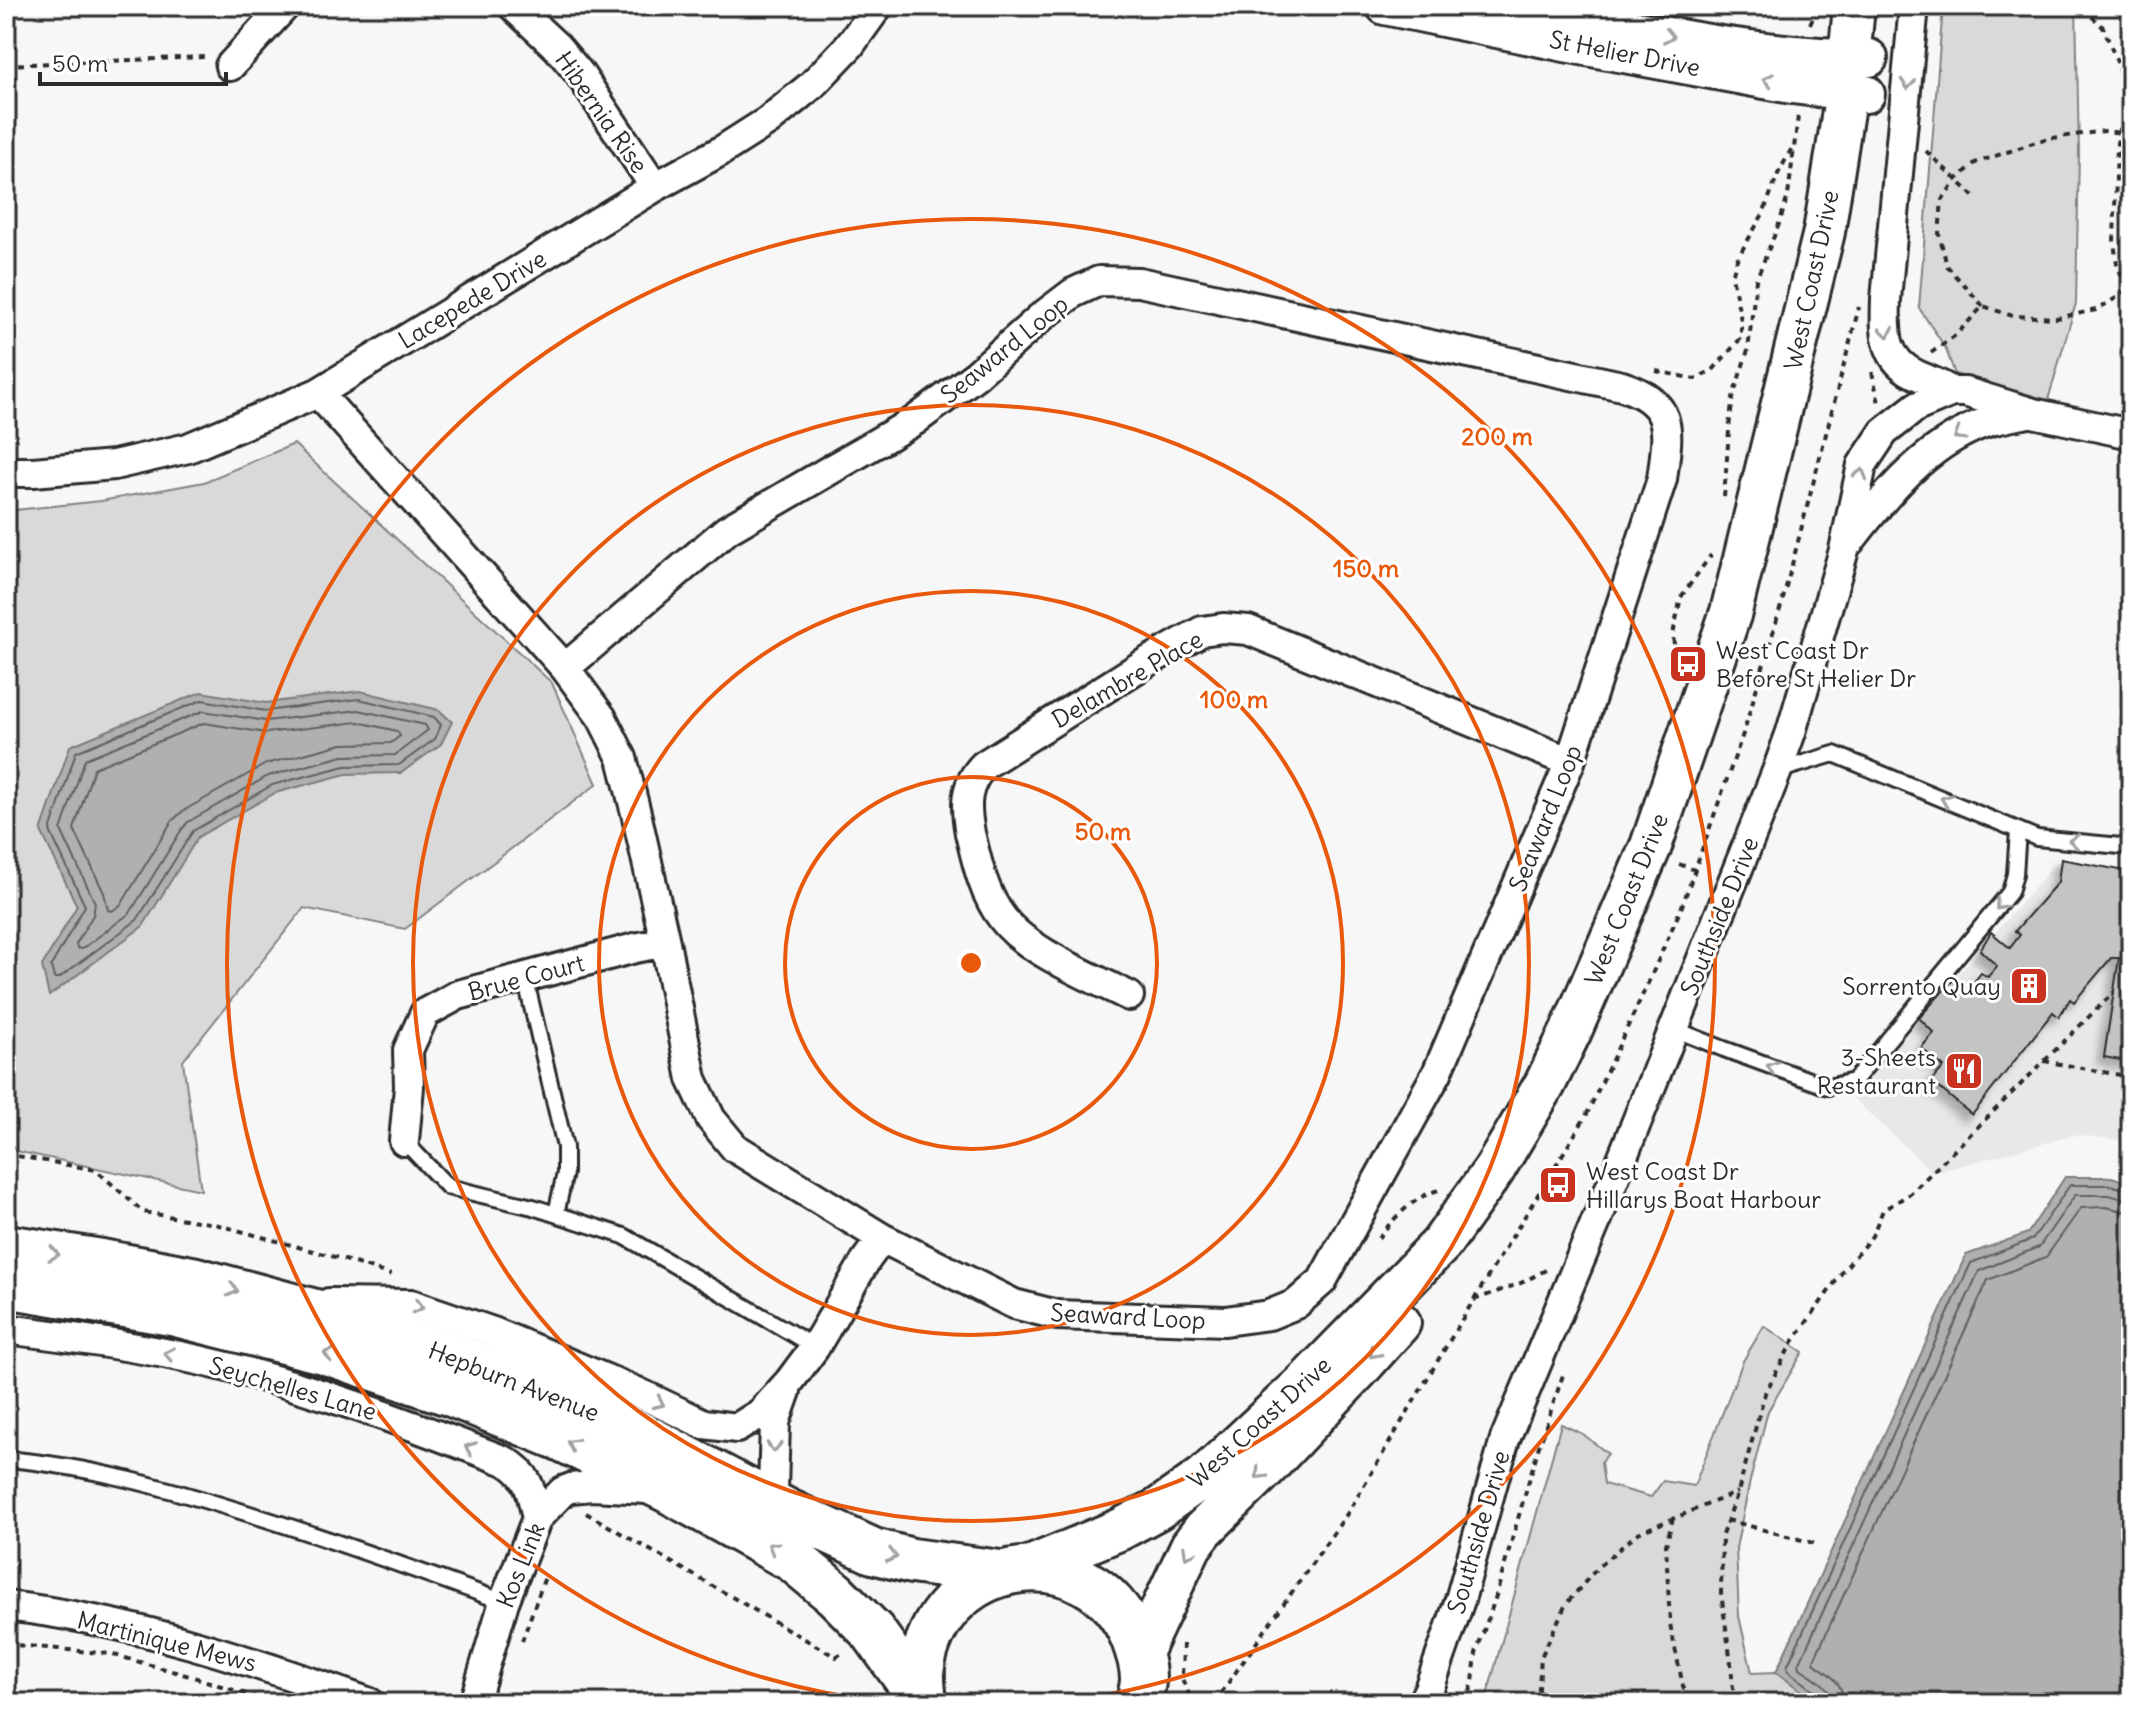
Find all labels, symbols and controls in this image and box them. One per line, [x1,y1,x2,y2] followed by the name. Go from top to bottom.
[1547,24,1703,82] street label: St Helier Drive
[1662,26,1676,43] one-way arrow
[40,36,226,86] scale bar
[549,45,655,179] street label: Hibernia Rise
[52,48,108,78] text: 50 m
[1762,73,1775,90] one-way arrow
[1900,78,1917,91] one-way arrow
[1777,187,1845,373] street label: West Coast Drive
[393,243,551,355] street label: Lacepede Drive
[934,288,1074,410] street label: Seaward Loop
[1878,325,1895,339] one-way arrow
[1461,421,1533,451] text: 200 m
[1953,426,1968,441] one-way arrow
[1852,468,1868,482] one-way arrow
[1333,553,1399,583] text: 150 m
[1046,624,1208,734] street label: Delambre Place
[1716,635,1916,693] place label: West Coast Dr Before St Helier Dr
[1667,643,1709,685] bus stop icon: West Coast Dr Before St Helier Dr
[1200,684,1268,714] text: 100 m
[1502,740,1588,896] street label: Seaward Loop
[1940,793,1954,809] one-way arrow
[1578,809,1674,989] street label: West Coast Drive
[1075,816,1131,846] text: 50 m
[1674,832,1764,1000] street label: Southside Drive
[2067,833,2080,850] one-way arrow
[1995,895,2010,910] one-way arrow
[465,947,587,1007] street label: Brue Court
[957,949,985,977] centre of rings
[2008,965,2050,1007] building icon: Sorrento Quay
[1842,971,2001,1001] place label: Sorrento Quay
[1817,1042,1936,1100] place label: 3-Sheets Restaurant
[1943,1050,1985,1092] restaurant icon: 3-Sheets Restaurant
[1766,1060,1780,1076] one-way arrow
[1586,1156,1821,1214] place label: West Coast Dr Hillarys Boat Harbour
[1537,1164,1579,1206] bus stop icon: West Coast Dr Hillarys Boat Harbour
[47,1245,61,1262] one-way arrow
[226,1280,240,1297] one-way arrow
[1050,1297,1206,1335] street label: Seaward Loop
[410,1298,424,1315] one-way arrow
[424,1335,604,1427] street label: Hepburn Avenue
[1369,1343,1384,1358] one-way arrow
[162,1347,175,1364] one-way arrow
[323,1347,336,1363] one-way arrow
[206,1350,380,1426] street label: Seychelles Lane
[1181,1350,1337,1494] street label: West Coast Drive
[651,1393,665,1409] one-way arrow
[566,1438,581,1454] one-way arrow
[464,1441,478,1458] one-way arrow
[766,1441,783,1454] one-way arrow
[1440,1447,1516,1617] street label: Southside Drive
[1254,1464,1269,1479] one-way arrow
[489,1518,551,1612] street label: Kos Link
[767,1541,782,1557] one-way arrow
[1182,1544,1198,1559] one-way arrow
[885,1546,899,1563] one-way arrow
[74,1604,260,1678] street label: Martinique Mews

